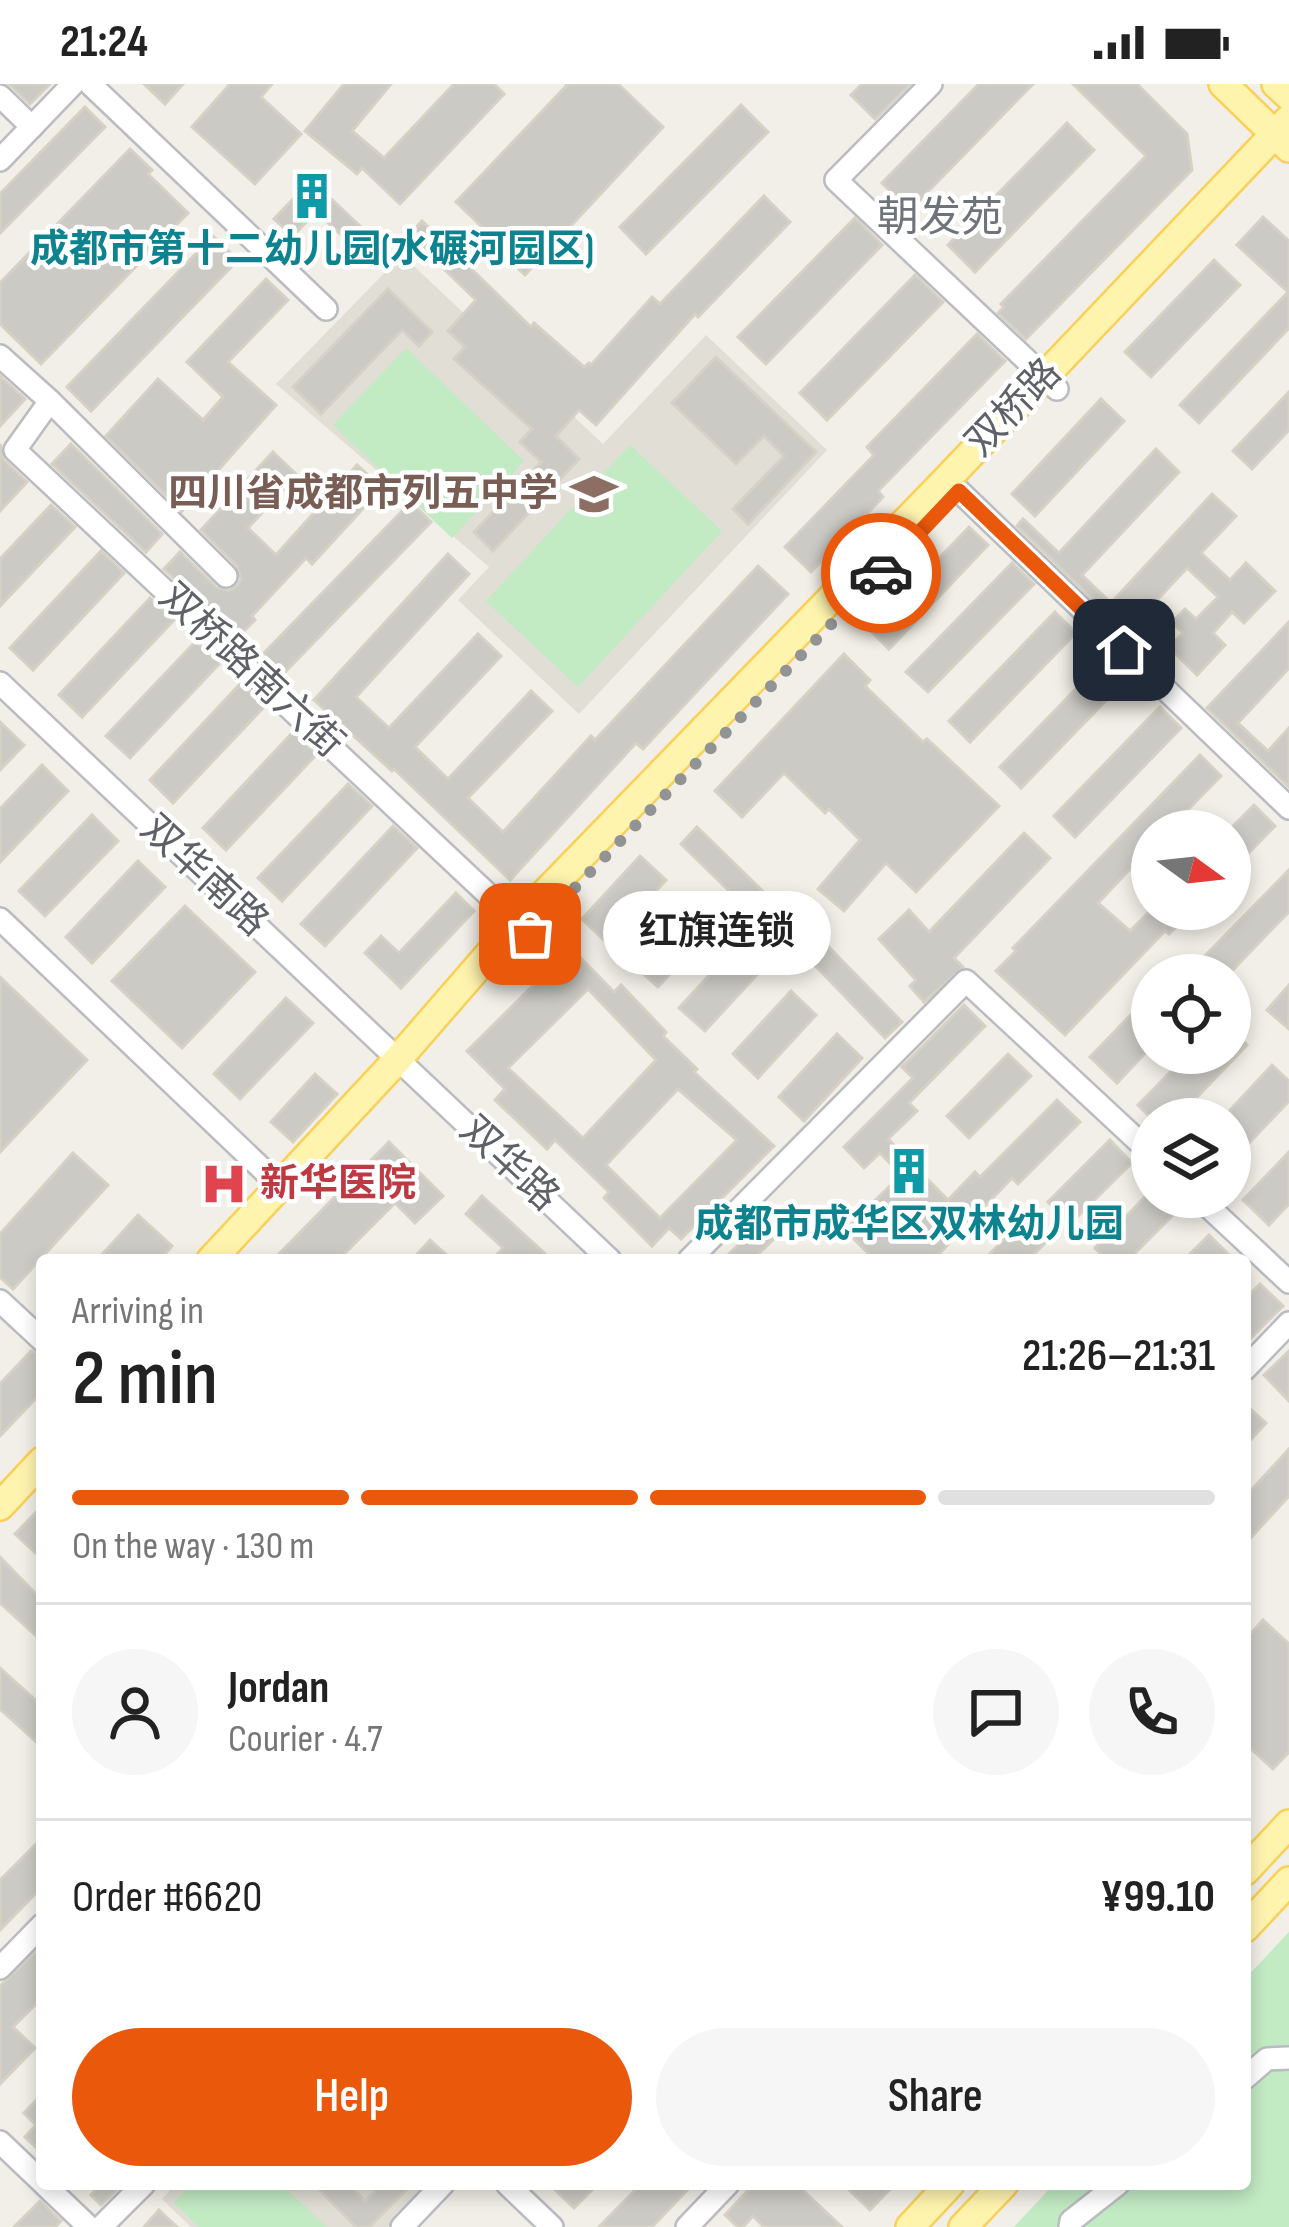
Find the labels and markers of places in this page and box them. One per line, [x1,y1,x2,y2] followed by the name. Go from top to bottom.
[287,171,337,221] building icon: 成都市第十二幼儿园(水碾河园区)
[30,227,594,274] place label: 成都市第十二幼儿园(水碾河园区)
[569,469,619,519] school or university icon: 四川省成都市列五中学
[168,471,558,518] place label: 四川省成都市列五中学
[1073,599,1175,701] pin
[479,883,581,985] pin
[602,892,830,976] callout: 红旗连锁
[884,1146,934,1196] building icon: 成都市成华区双林幼儿园
[199,1159,249,1209] hospital icon: 新华医院
[260,1161,416,1208] place label: 新华医院
[694,1202,1124,1249] place label: 成都市成华区双林幼儿园

